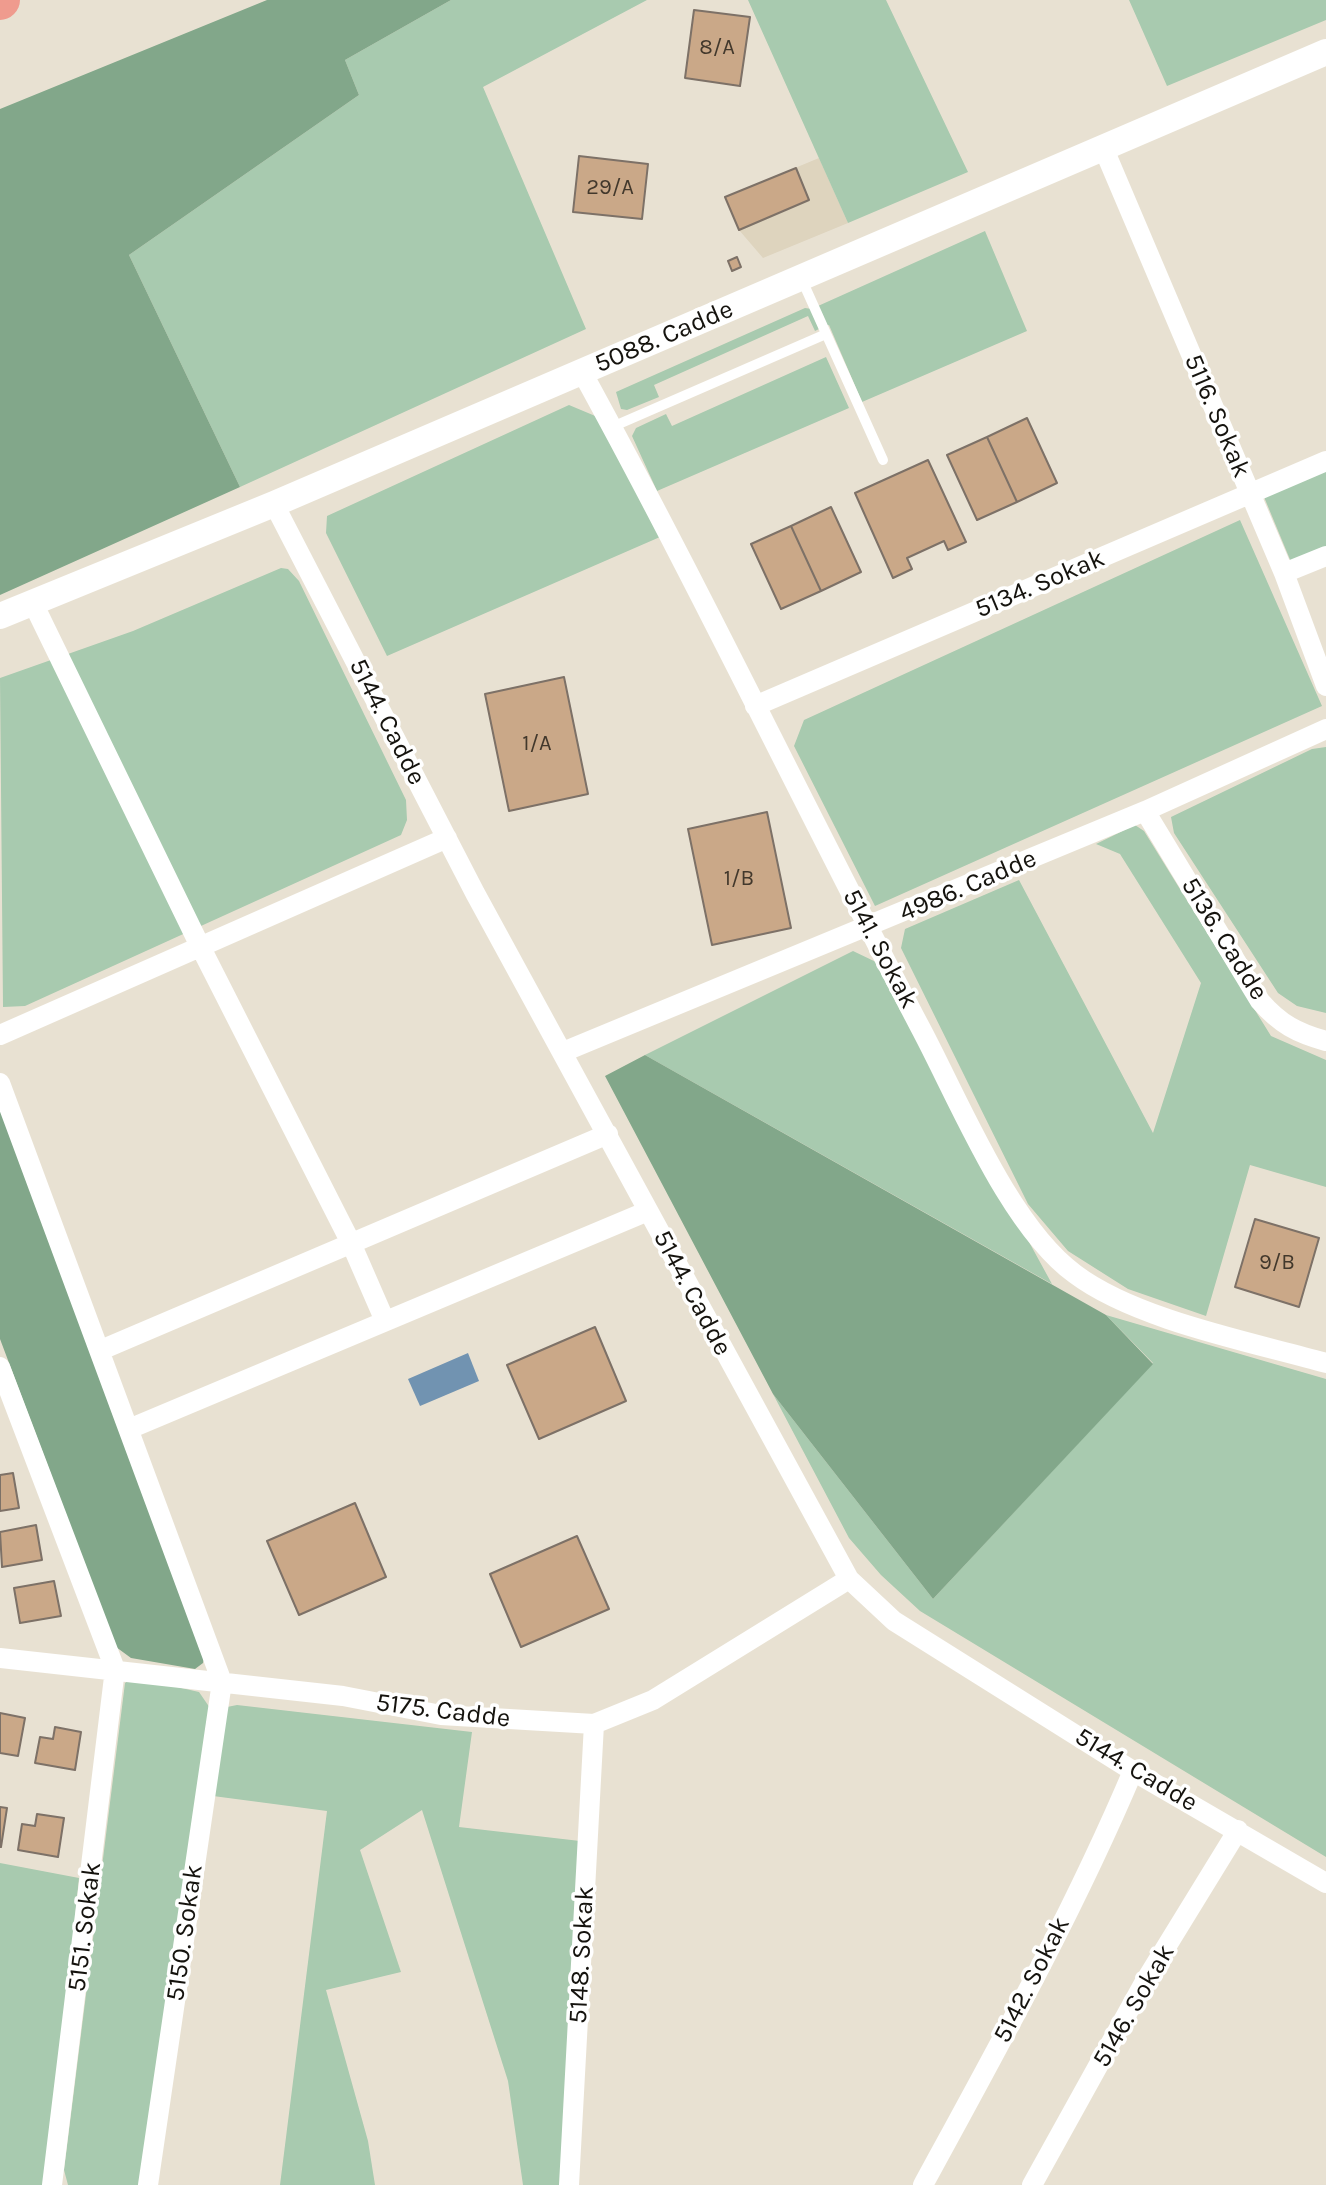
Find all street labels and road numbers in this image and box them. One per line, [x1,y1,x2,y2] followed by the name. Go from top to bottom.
[590,294,738,380] street label: 5088. Cadde
[1177,350,1257,482] street label: 5116. Sokak
[971,543,1109,625] street label: 5134. Sokak
[342,654,432,790] street label: 5144. Cadde
[895,843,1041,929] street label: 4986. Cadde
[1174,872,1274,1006] street label: 5136. Cadde
[836,884,924,1014] street label: 5141. Sokak
[646,1225,738,1361] street label: 5144. Cadde
[374,1687,512,1735] street label: 5175. Cadde
[1069,1721,1203,1819] street label: 5144. Cadde
[62,1860,108,1994] street label: 5151. Sokak
[160,1863,210,2003] street label: 5150. Sokak
[563,1885,601,2025] street label: 5148. Sokak
[987,1912,1077,2048] street label: 5142. Sokak
[1086,1939,1182,2073] street label: 5146. Sokak

